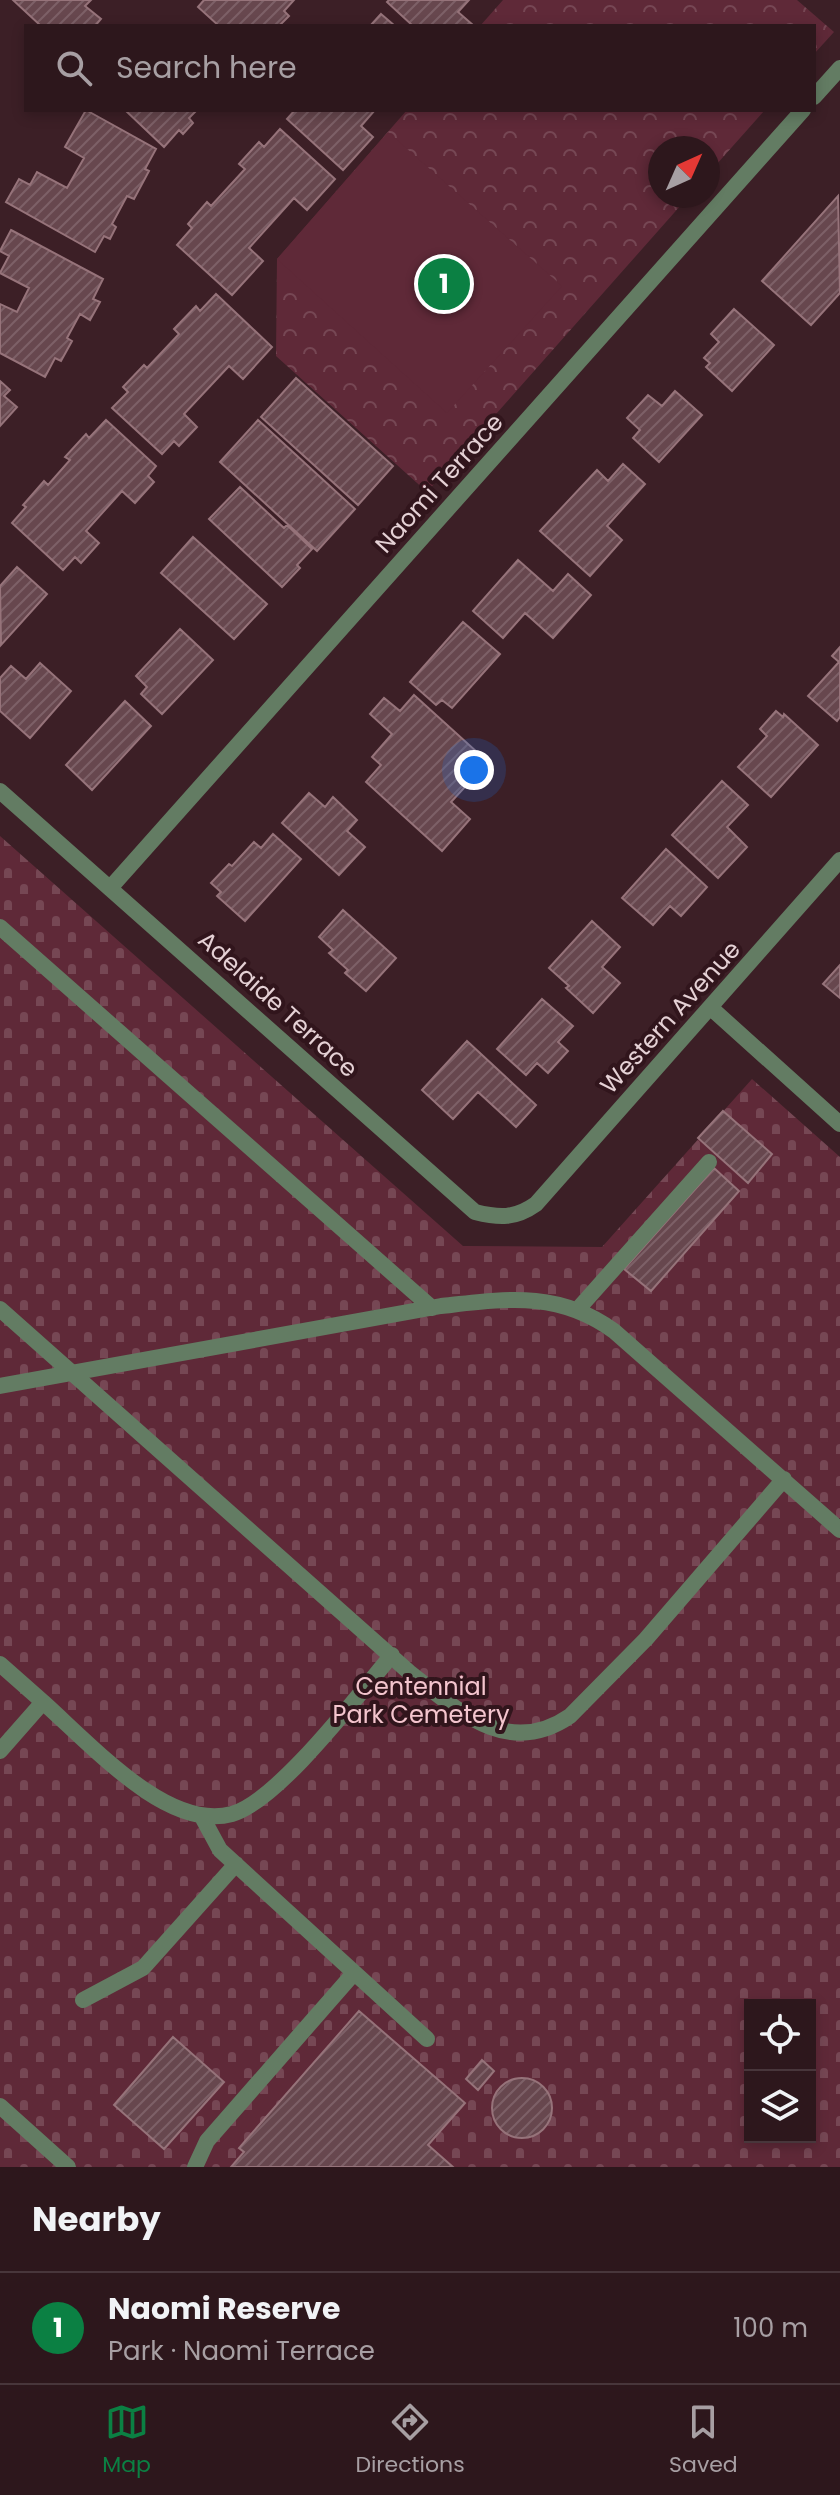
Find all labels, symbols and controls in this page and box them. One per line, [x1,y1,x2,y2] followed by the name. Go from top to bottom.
[24,24,816,112] search box
[52,46,96,90] icon: search
[116,46,297,89] text: Search here
[648,136,720,208] north arrow
[418,254,470,314] pin: 1
[368,406,510,560] street label: Naomi Terrace
[454,750,494,790] your location
[191,923,365,1085] street label: Adelaide Terrace
[592,933,748,1101] street label: Western Avenue
[333,1670,510,1731] park label: Centennial Park Cemetery
[744,1999,816,2143] map controls
[744,1999,816,2071] button: locate
[744,2071,816,2143] button: layers
[32,2195,161,2243] text: Nearby
[108,2287,340,2330] text: Naomi Reserve
[53,2310,63,2346] text: 1
[733,2310,808,2346] text: 100 m
[108,2333,375,2369] text: Park · Naomi Terrace
[102,2400,151,2481] tab: Map
[355,2400,465,2481] tab: Directions
[669,2400,738,2481] tab: Saved

